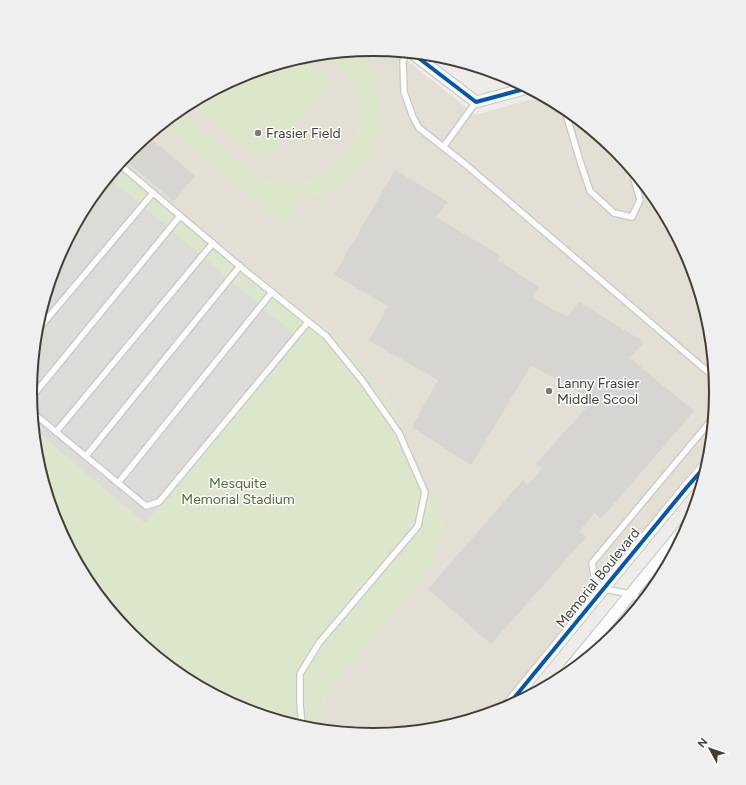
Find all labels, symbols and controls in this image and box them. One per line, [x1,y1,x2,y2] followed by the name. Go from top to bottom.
[266,125,341,142] place label: Frasier Field
[253,128,263,138] marker: Frasier Field
[557,375,640,408] place label: Lanny Frasier Middle Scool
[544,386,554,396] marker: Lanny Frasier Middle Scool
[181,475,295,508] park label: Mesquite Memorial Stadium
[553,525,643,631] street label: Memorial Boulevard
[690,729,730,769] north arrow
[695,735,710,750] text: N

